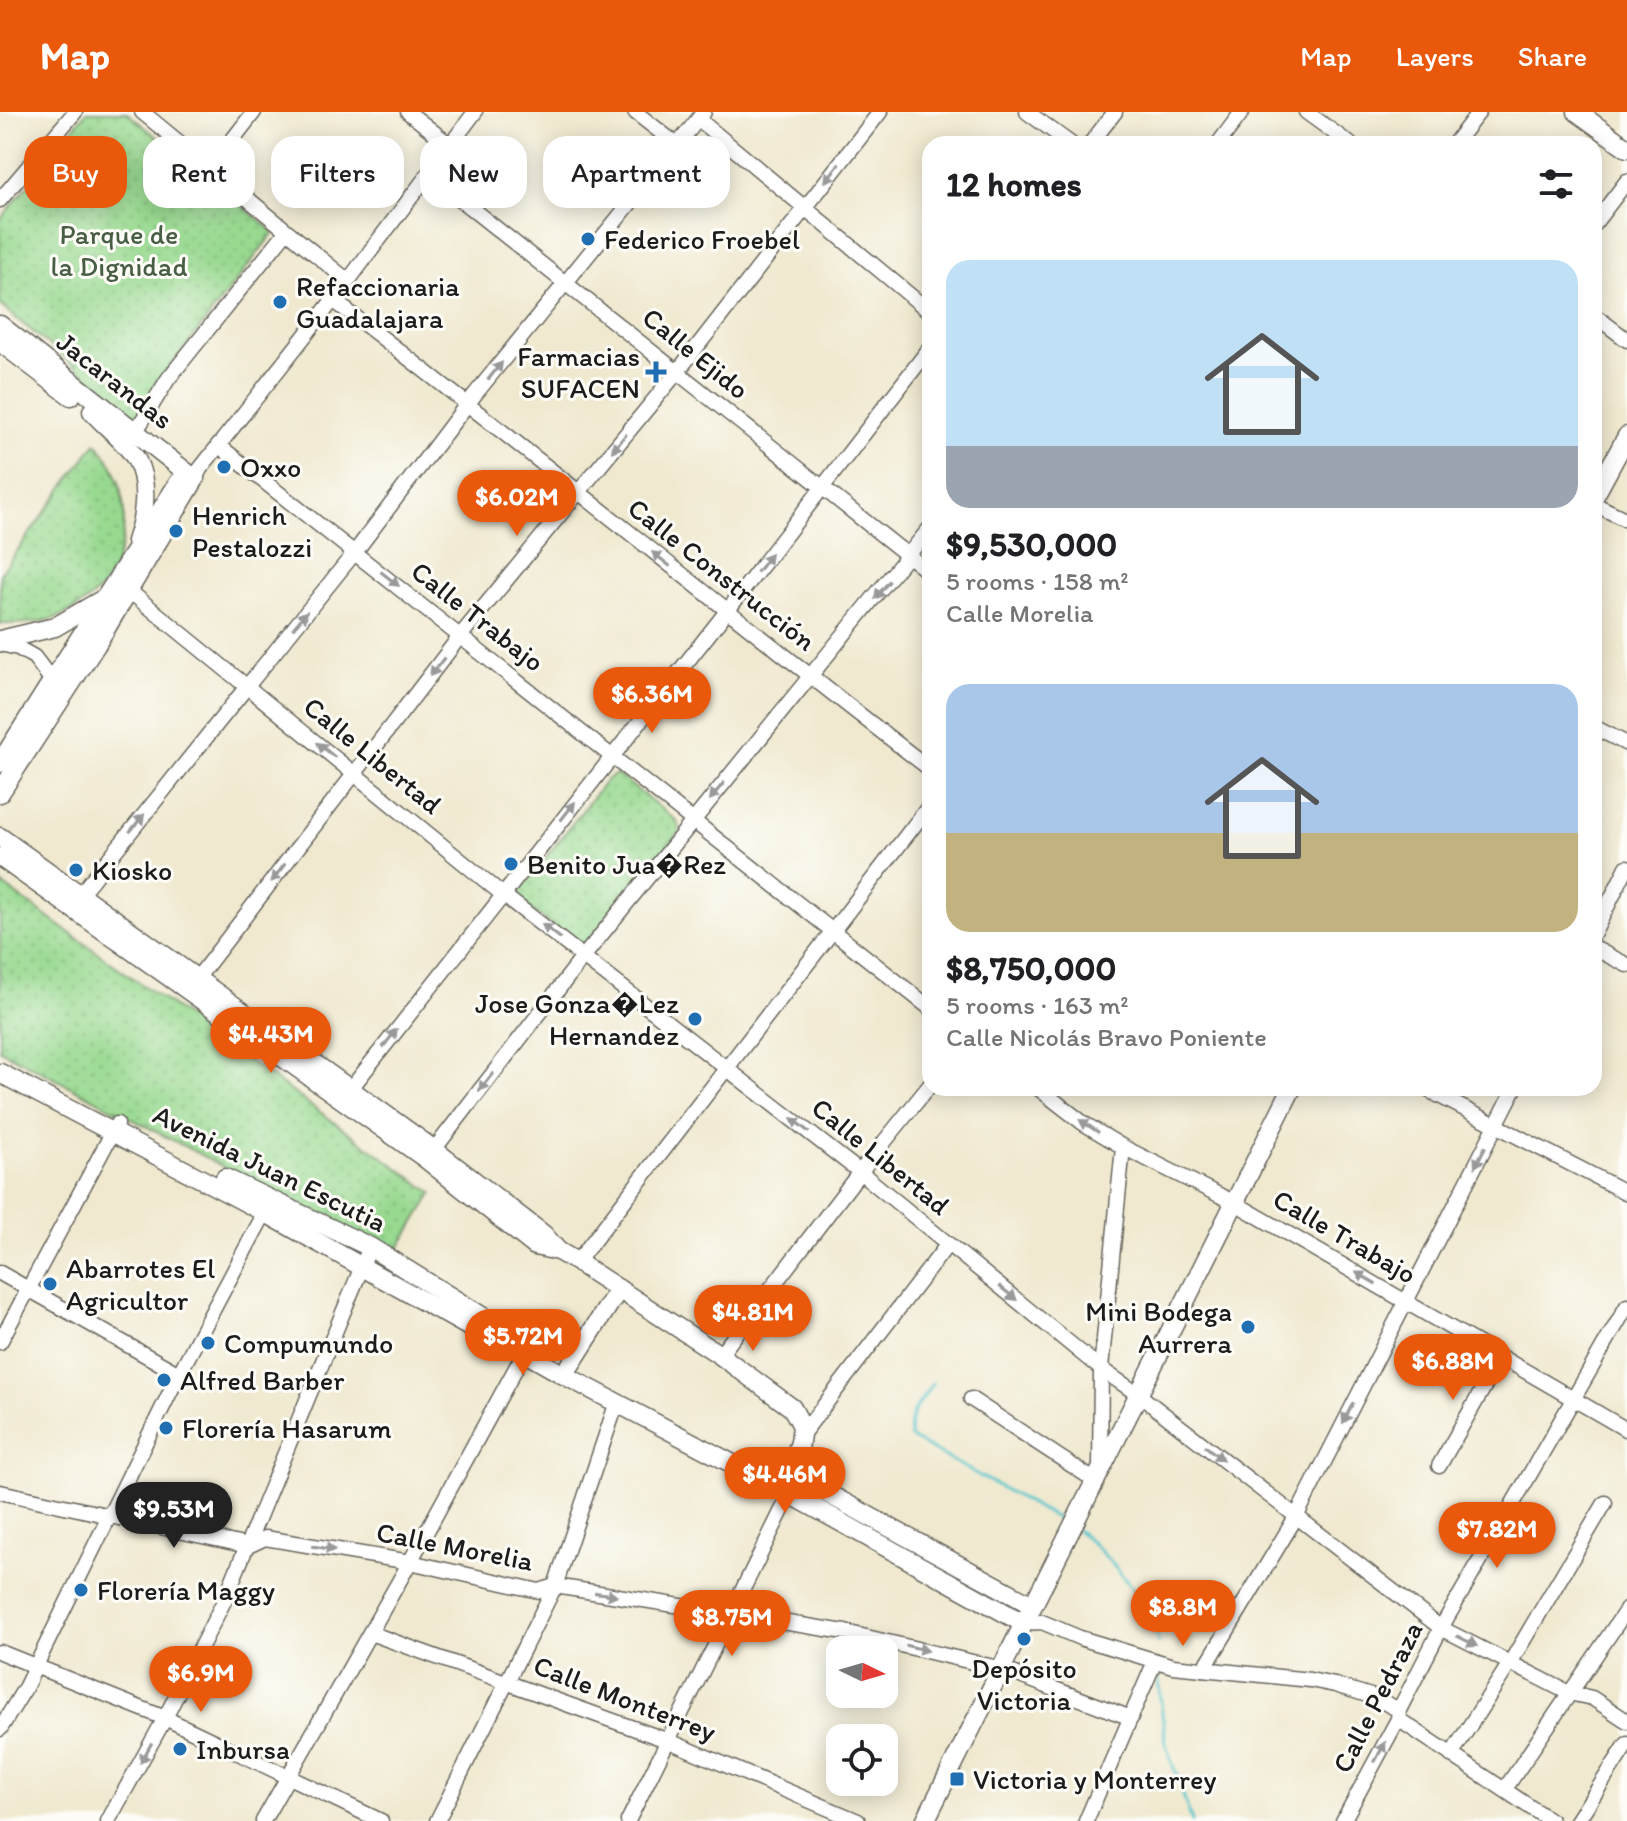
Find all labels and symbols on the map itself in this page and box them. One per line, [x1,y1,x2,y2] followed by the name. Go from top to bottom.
[824,163,841,183] one-way arrow
[51,217,187,283] park label: Parque de la Dignidad
[604,222,800,256] place label: Federico Froebel
[579,230,597,248] marker: Federico Froebel
[296,269,460,335] place label: Refaccionaria Guadalajara
[271,293,289,311] marker: Refaccionaria Guadalajara
[636,300,756,406] street label: Calle Ejido
[50,324,180,436] street label: Jacarandas
[517,339,640,405] place label: Farmacias SUFACEN
[486,361,502,381] one-way arrow
[647,363,665,381] marker: Farmacias SUFACEN
[611,433,628,453] one-way arrow
[240,450,301,484] place label: Oxxo
[215,458,233,476] marker: Oxxo
[452,470,582,538] pin: $6.02M
[621,490,823,658] street label: Calle Construcción
[192,498,312,564] place label: Henrich Pestalozzi
[167,522,185,540] marker: Henrich Pestalozzi
[651,552,671,568] one-way arrow
[405,553,551,679] street label: Calle Trabajo
[756,553,772,574] one-way arrow
[380,571,400,587] one-way arrow
[874,579,891,599] one-way arrow
[292,610,309,631] one-way arrow
[429,656,446,677] one-way arrow
[587,667,717,735] pin: $6.36M
[297,689,449,821] street label: Calle Libertad
[317,742,337,759] one-way arrow
[710,781,726,801] one-way arrow
[559,801,576,821] one-way arrow
[128,813,145,833] one-way arrow
[527,847,726,881] place label: Benito Jua�Rez
[92,853,172,887] place label: Kiosko
[502,855,520,873] marker: Benito Jua�Rez
[67,861,85,879] marker: Kiosko
[271,862,287,883] one-way arrow
[541,923,561,939] one-way arrow
[475,986,679,1052] place label: Jose Gonza�Lez Hernandez
[206,1007,336,1075] pin: $4.43M
[686,1010,704,1028] marker: Jose Gonza�Lez Hernandez
[382,1028,398,1048] one-way arrow
[478,1072,495,1092] one-way arrow
[805,1090,957,1222] street label: Calle Libertad
[148,1097,392,1239] street label: Avenida Juan Escutia
[790,1117,810,1134] one-way arrow
[1079,1119,1100,1134] one-way arrow
[1473,1146,1486,1169] one-way arrow
[1267,1181,1423,1291] street label: Calle Trabajo
[66,1251,215,1317] place label: Abarrotes El Agricultor
[1355,1271,1377,1285] one-way arrow
[41,1275,59,1293] marker: Abarrotes El Agricultor
[688,1285,818,1353] pin: $4.81M
[998,1285,1019,1302] one-way arrow
[1085,1294,1232,1360] place label: Mini Bodega Aurrera
[458,1309,588,1377] pin: $5.72M
[1239,1318,1257,1336] marker: Mini Bodega Aurrera
[224,1326,393,1360] place label: Compumundo
[199,1334,217,1352] marker: Compumundo
[1388,1334,1518,1402] pin: $6.88M
[180,1363,344,1397] place label: Alfred Barber
[155,1371,173,1389] marker: Alfred Barber
[1341,1402,1354,1425] one-way arrow
[182,1411,392,1445] place label: Florería Hasarum
[157,1419,175,1437] marker: Florería Hasarum
[1204,1444,1224,1460] one-way arrow
[720,1447,850,1515] pin: $4.46M
[109,1482,239,1550] pin: $9.53M
[1432,1502,1562,1570] pin: $7.82M
[374,1514,537,1578] street label: Calle Morelia
[311,1542,336,1555] one-way arrow
[97,1573,275,1607] place label: Florería Maggy
[1127,1580,1239,1648] pin: $8.8M
[72,1581,90,1599] marker: Florería Maggy
[594,1588,619,1601] one-way arrow
[667,1590,797,1658] pin: $8.75M
[1324,1616,1430,1778] street label: Calle Pedraza
[1015,1630,1033,1648] marker: Depósito Victoria
[1455,1635,1478,1648] one-way arrow
[826,1636,898,1708] north arrow
[905,1642,930,1655] one-way arrow
[145,1646,257,1714] pin: $6.9M
[529,1648,721,1748] street label: Calle Monterrey
[971,1651,1077,1717] place label: Depósito Victoria
[196,1732,290,1766] place label: Inbursa
[171,1740,189,1758] marker: Inbursa
[1373,1741,1386,1764] one-way arrow
[139,1742,153,1764] one-way arrow
[973,1762,1217,1796] place label: Victoria y Monterrey
[948,1770,966,1788] marker: Victoria y Monterrey

